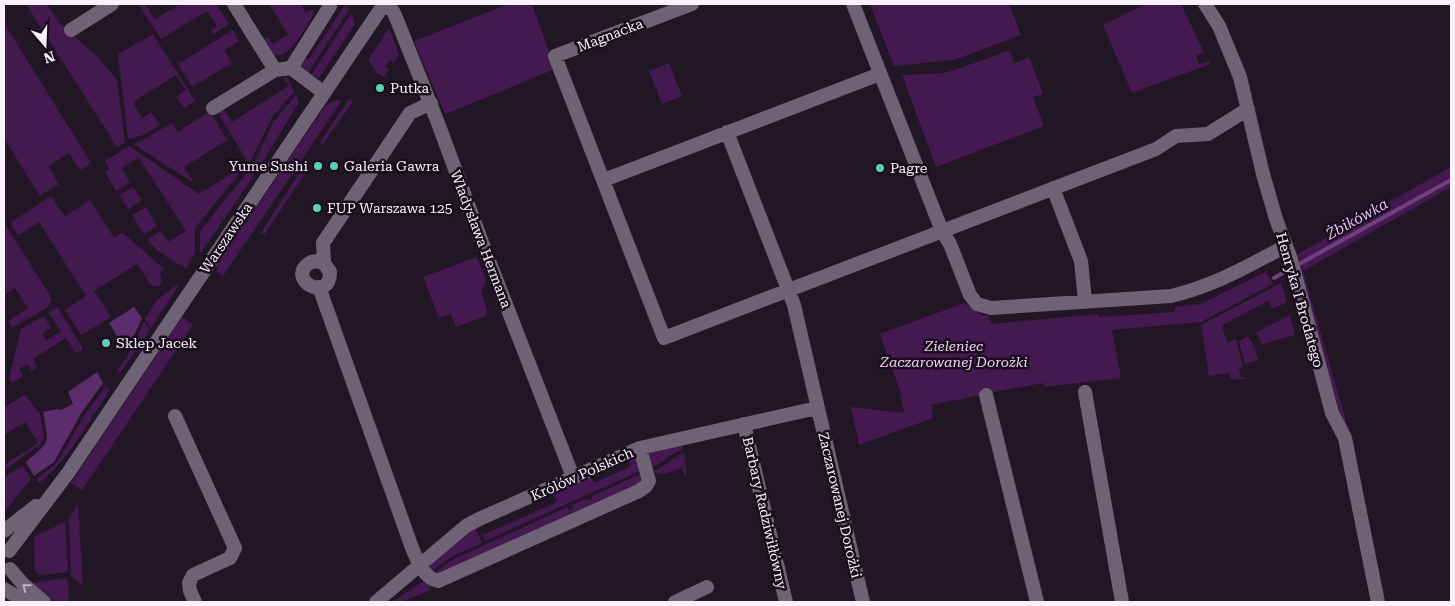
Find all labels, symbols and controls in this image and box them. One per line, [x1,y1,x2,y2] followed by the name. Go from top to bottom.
[575,15,645,55] street label: Magnacka
[20,20,70,70] north arrow
[41,48,57,67] text: N
[390,80,430,96] place label: Putka
[374,82,386,94] marker: Putka
[229,158,309,174] place label: Yume Sushi
[344,158,440,174] place label: Galeria Gawra
[312,160,324,172] marker: Yume Sushi
[328,160,340,172] marker: Galeria Gawra
[890,160,928,176] place label: Pagre
[874,162,886,174] marker: Pagre
[447,168,515,311] street label: Władysława Hermana
[1322,195,1391,244] water label: Żbikówka
[197,199,256,276] street label: Warszawska
[327,200,453,216] place label: FUP Warszawa 125
[311,202,323,214] marker: FUP Warszawa 125
[1273,231,1327,369] street label: Henryka I Brodatego
[116,335,197,351] place label: Sklep Jacek
[100,337,112,349] marker: Sklep Jacek
[879,338,1028,370] park label: Zieleniec Zaczarowanej Dorożki
[815,430,865,580] street label: Zaczarowanej Dorożki
[740,435,791,592] street label: Barbary Radziwiłłówny
[528,444,636,504] street label: Królów Polskich
[23,584,32,593] one-way arrow

